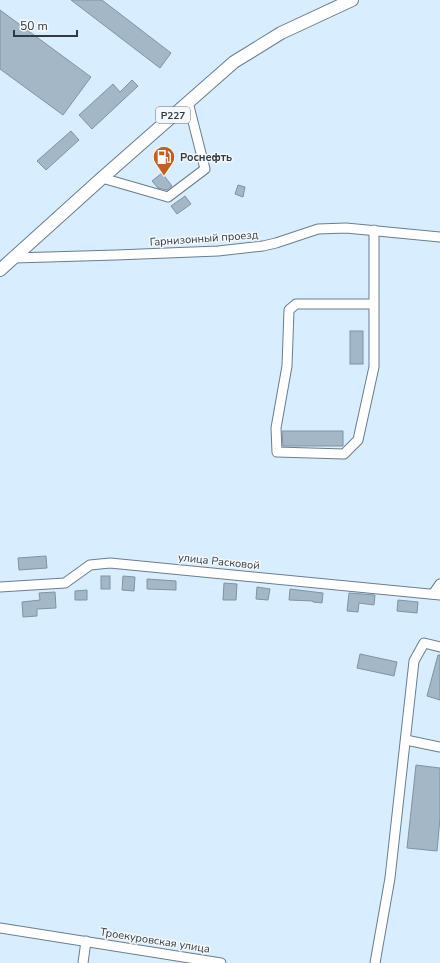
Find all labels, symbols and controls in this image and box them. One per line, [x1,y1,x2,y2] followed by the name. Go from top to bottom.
[14,12,77,38] scale bar
[20,18,48,34] text: 50 m
[156,107,190,123] road number: Р227
[151,144,177,177] fuel station icon: Роснефть
[180,150,232,165] place label: Роснефть
[149,227,259,250] street label: Гарнизонный проезд
[177,550,261,573] street label: улица Расковой
[99,924,211,957] street label: Троекуровская улица

